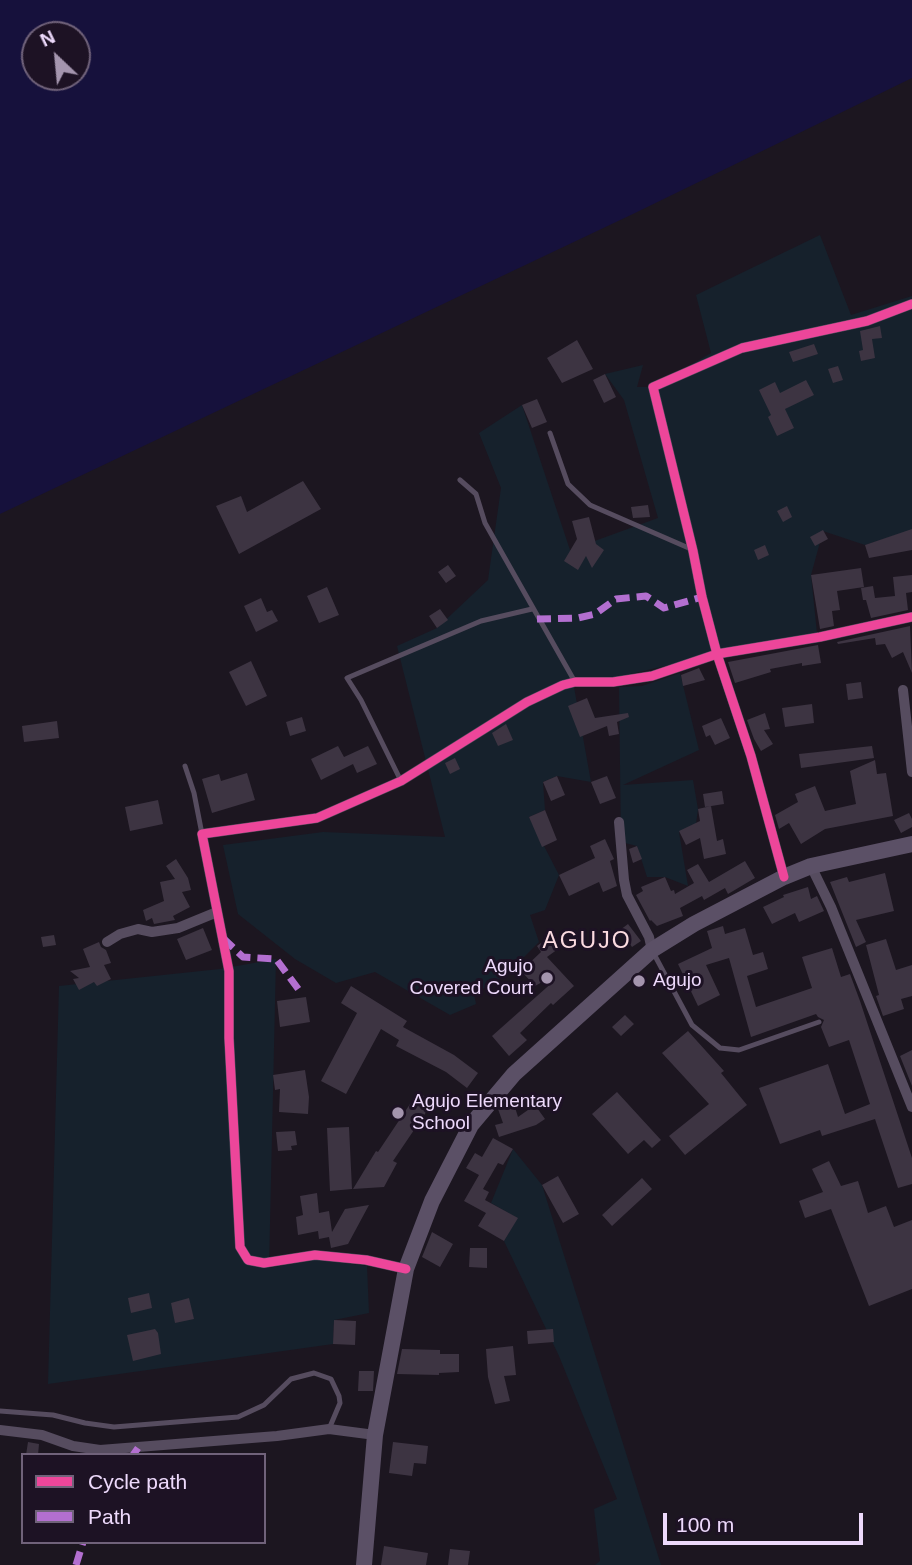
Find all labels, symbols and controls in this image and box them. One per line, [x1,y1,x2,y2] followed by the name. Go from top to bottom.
[21,21,91,91] north arrow
[37,26,58,51] text: N
[543,928,631,956] district label: AGUJO
[409,956,533,1000] place label: Agujo Covered Court
[539,970,555,986] marker: Agujo Covered Court
[653,970,702,992] place label: Agujo
[631,973,647,989] marker: Agujo
[412,1091,562,1135] place label: Agujo Elementary School
[390,1105,406,1121] marker: Agujo Elementary School
[21,1453,266,1544] legend
[88,1470,187,1493] text: Cycle path
[667,1498,866,1542] scale bar
[88,1505,131,1528] text: Path
[676,1513,734,1536] text: 100 m

